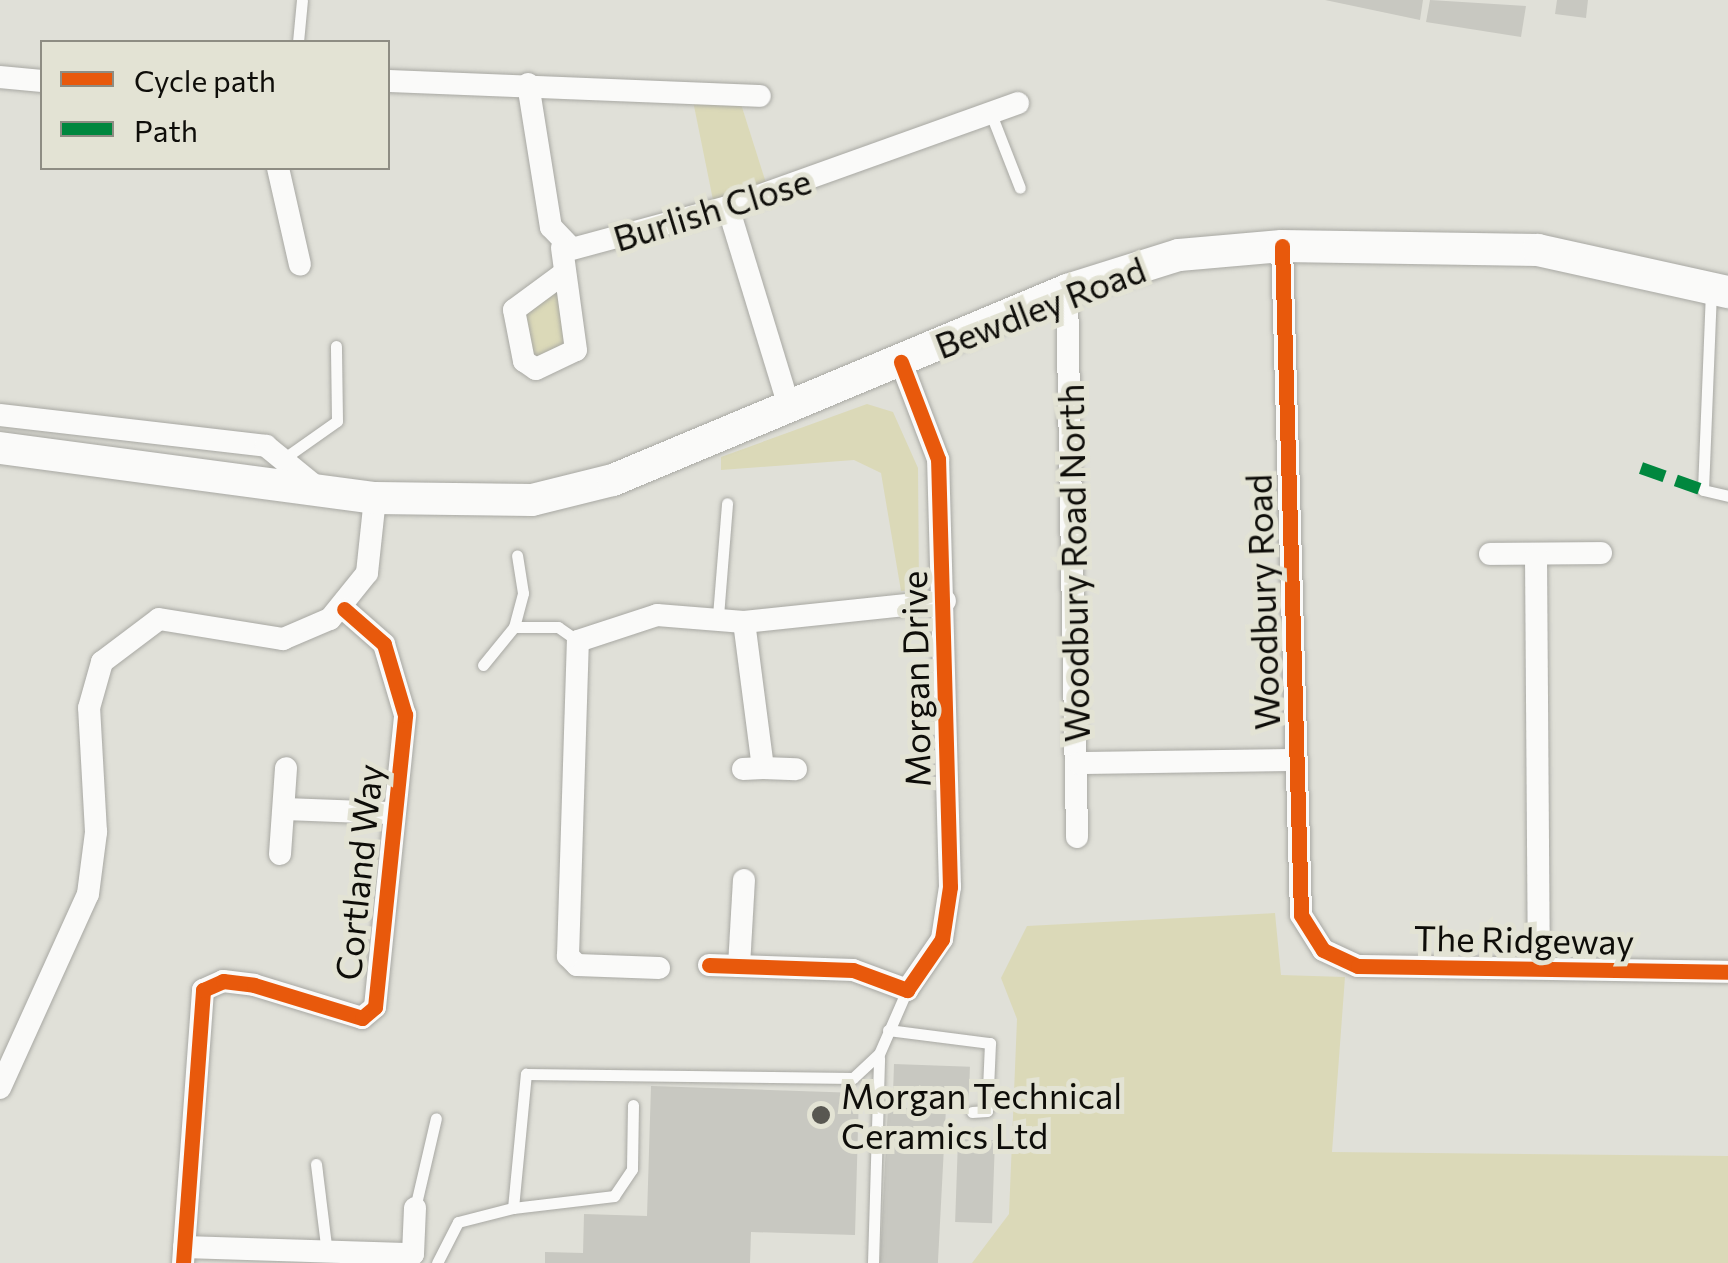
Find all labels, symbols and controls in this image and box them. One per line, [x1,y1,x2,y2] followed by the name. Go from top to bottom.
[40,40,390,170] legend
[134,61,276,98] text: Cycle path
[134,111,198,148] text: Path
[608,159,816,259] street label: Burlish Close
[929,248,1151,366] street label: Bewdley Road
[1049,383,1097,743] street label: Woodbury Road North
[1237,473,1287,731] street label: Woodbury Road
[892,570,938,788] street label: Morgan Drive
[326,762,390,982] street label: Cortland Way
[1413,916,1635,962] street label: The Ridgeway
[841,1074,1122,1156] place label: Morgan Technical Ceramics Ltd
[810,1104,832,1126] marker: Morgan Technical Ceramics Ltd

